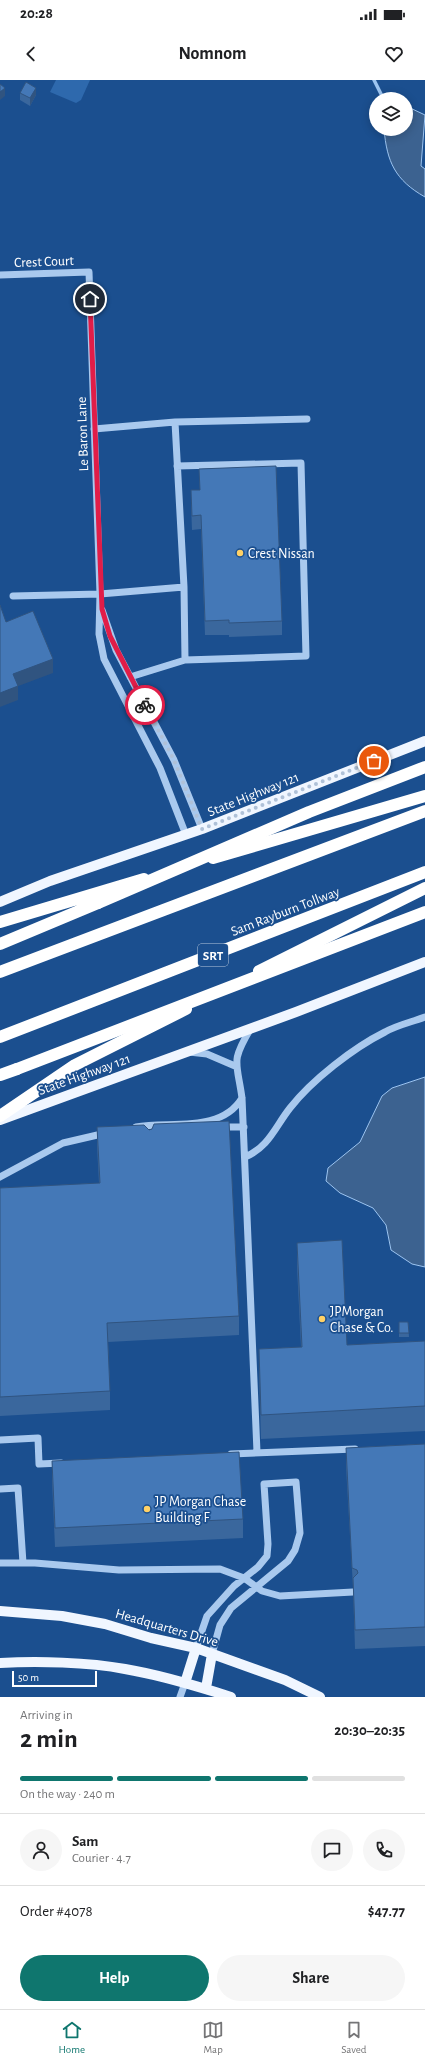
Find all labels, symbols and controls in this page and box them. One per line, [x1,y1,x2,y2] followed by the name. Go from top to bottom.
[20,6,53,21] text: 20:28
[20,43,42,65] icon: back
[383,43,405,65] icon: heart
[178,45,247,63] text: Nomnom
[369,92,413,136] map controls
[369,92,413,136] button: layers
[14,254,75,270] street label: Crest Court
[73,282,107,316] pin
[79,288,101,310] icon: home
[75,396,91,472] street label: Le Baron Lane
[248,547,315,561] place label: Crest Nissan
[235,548,245,558] marker: Crest Nissan
[125,685,165,725] courier
[134,694,156,716] icon: bike
[357,744,391,778] pin
[363,750,385,772] icon: bag
[206,770,301,820] street label: State Highway 121
[229,885,342,939] street label: Sam Rayburn Tollway
[198,944,228,966] road number: SRT
[36,1052,132,1098] street label: State Highway 121
[330,1305,393,1335] place label: JPMorgan Chase & Co.
[317,1314,327,1324] marker: JPMorgan Chase & Co.
[155,1495,246,1525] place label: JP Morgan Chase Building F
[142,1504,152,1514] marker: JP Morgan Chase Building F
[114,1607,220,1649] street label: Headquarters Drive
[12,1669,97,1688] scale bar
[18,1672,39,1683] text: 50 m
[20,1709,73,1722] text: Arriving in
[334,1723,405,1738] text: 20:30–20:35
[20,1726,78,1752] text: 2 min
[20,1788,115,1801] text: On the way · 240 m
[20,1829,62,1871] button: person
[311,1829,353,1871] button: chat
[363,1829,405,1871] button: phone
[72,1834,98,1849] text: Sam
[72,1852,131,1865] text: Courier · 4.7
[20,1904,93,1919] text: Order #4078
[368,1904,405,1919] text: $47.77
[20,1955,209,2001] button: Help
[217,1955,405,2001] button: Share
[59,2019,85,2056] tab: Home
[202,2019,224,2056] tab: Map
[341,2019,366,2056] tab: Saved

